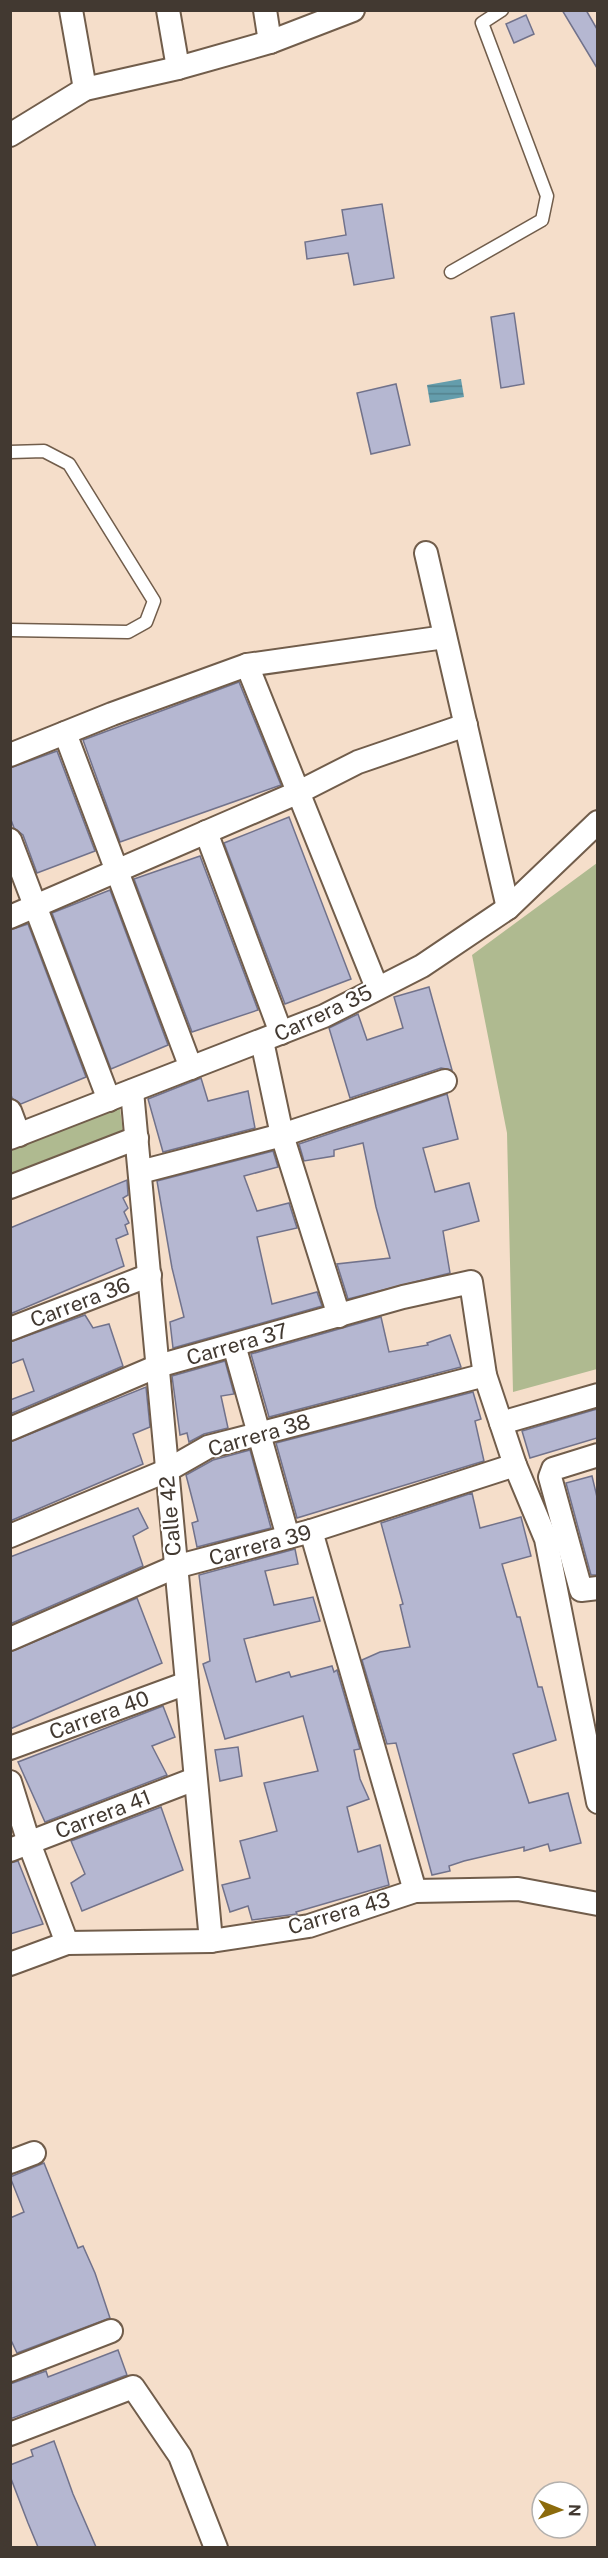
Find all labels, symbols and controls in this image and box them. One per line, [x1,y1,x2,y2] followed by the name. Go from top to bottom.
[270,979,376,1047] street label: Carrera 35
[27,1272,133,1332] street label: Carrera 36
[184,1318,290,1370] street label: Carrera 37
[205,1408,313,1462] street label: Carrera 38
[154,1475,186,1557] street label: Calle 42
[206,1519,314,1571] street label: Carrera 39
[46,1685,152,1745] street label: Carrera 40
[52,1784,154,1844] street label: Carrera 41
[285,1887,393,1939] street label: Carrera 43
[530,2480,590,2540] north arrow
[565,2504,584,2517] text: N

